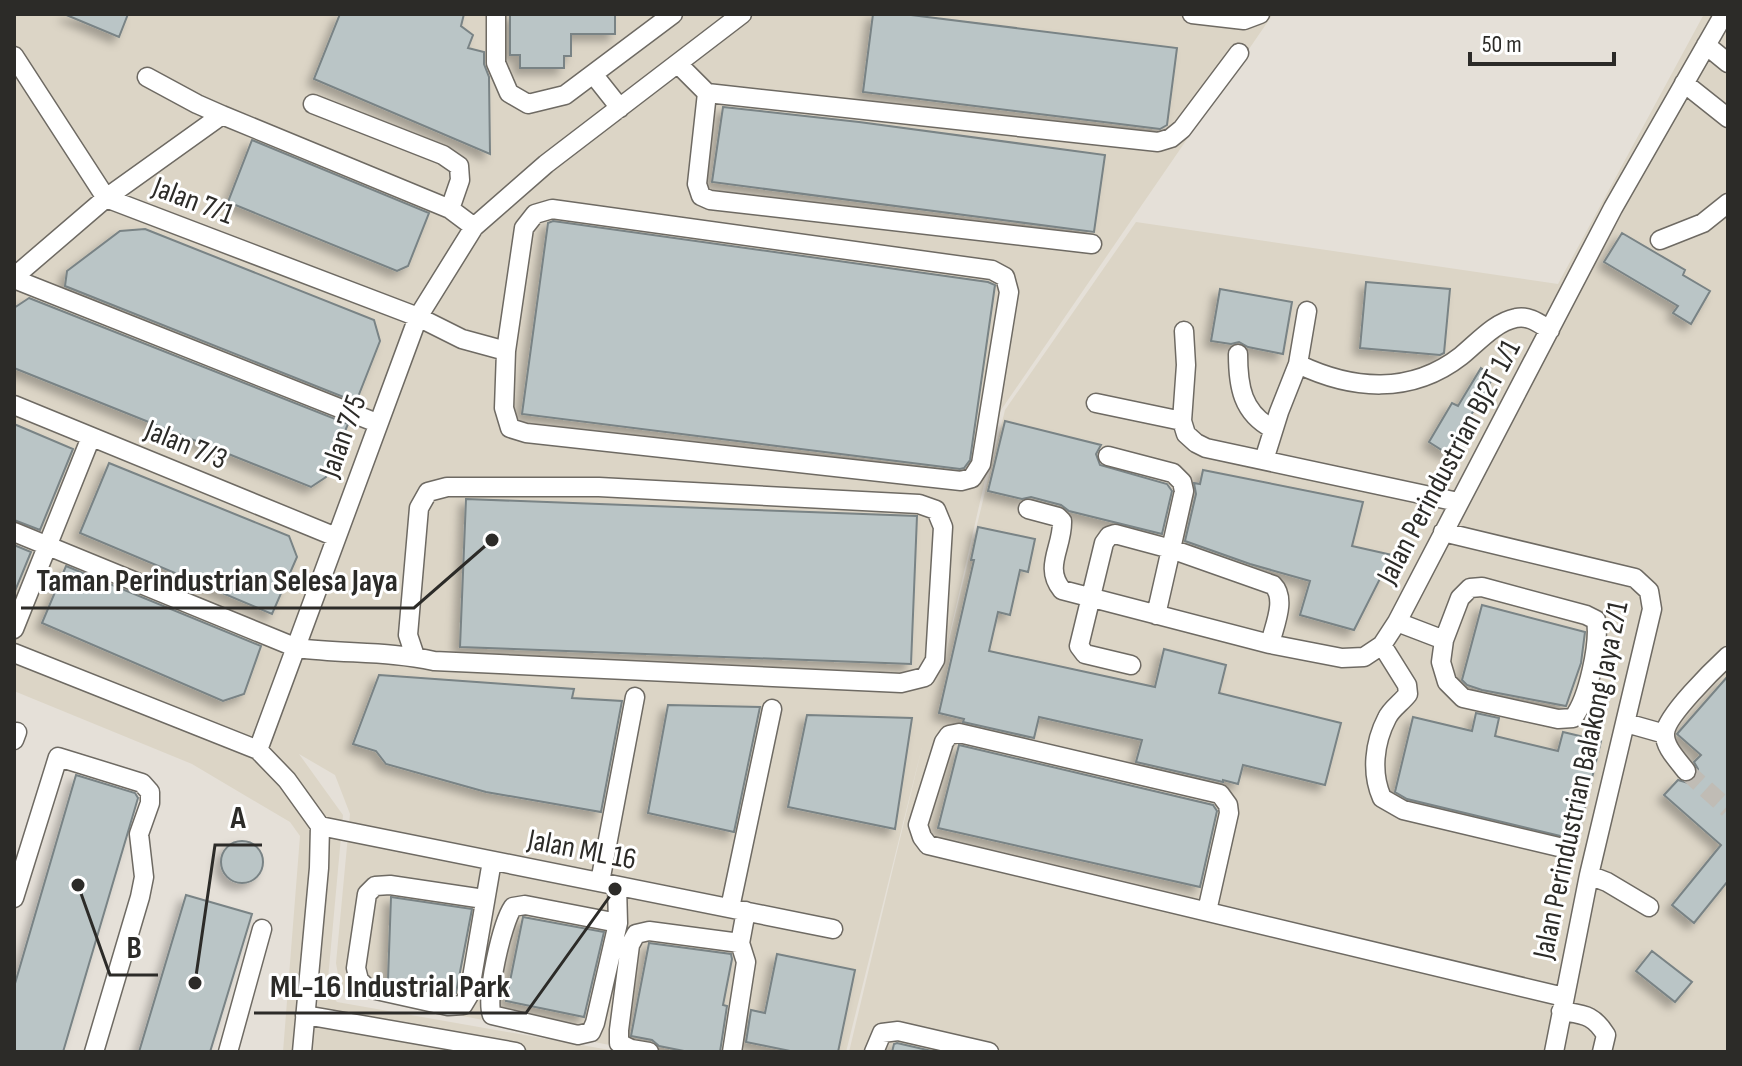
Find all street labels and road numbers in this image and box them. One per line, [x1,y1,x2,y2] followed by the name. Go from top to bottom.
[147,169,239,233] street label: Jalan 7/1
[1369,333,1529,591] street label: Jalan Perindustrian BJ2T 1/1
[311,390,374,483] street label: Jalan 7/5
[139,412,232,478] street label: Jalan 7/3
[1525,597,1637,963] street label: Jalan Perindustrian Balakong Jaya 2/1
[524,822,639,878] street label: Jalan ML 16

